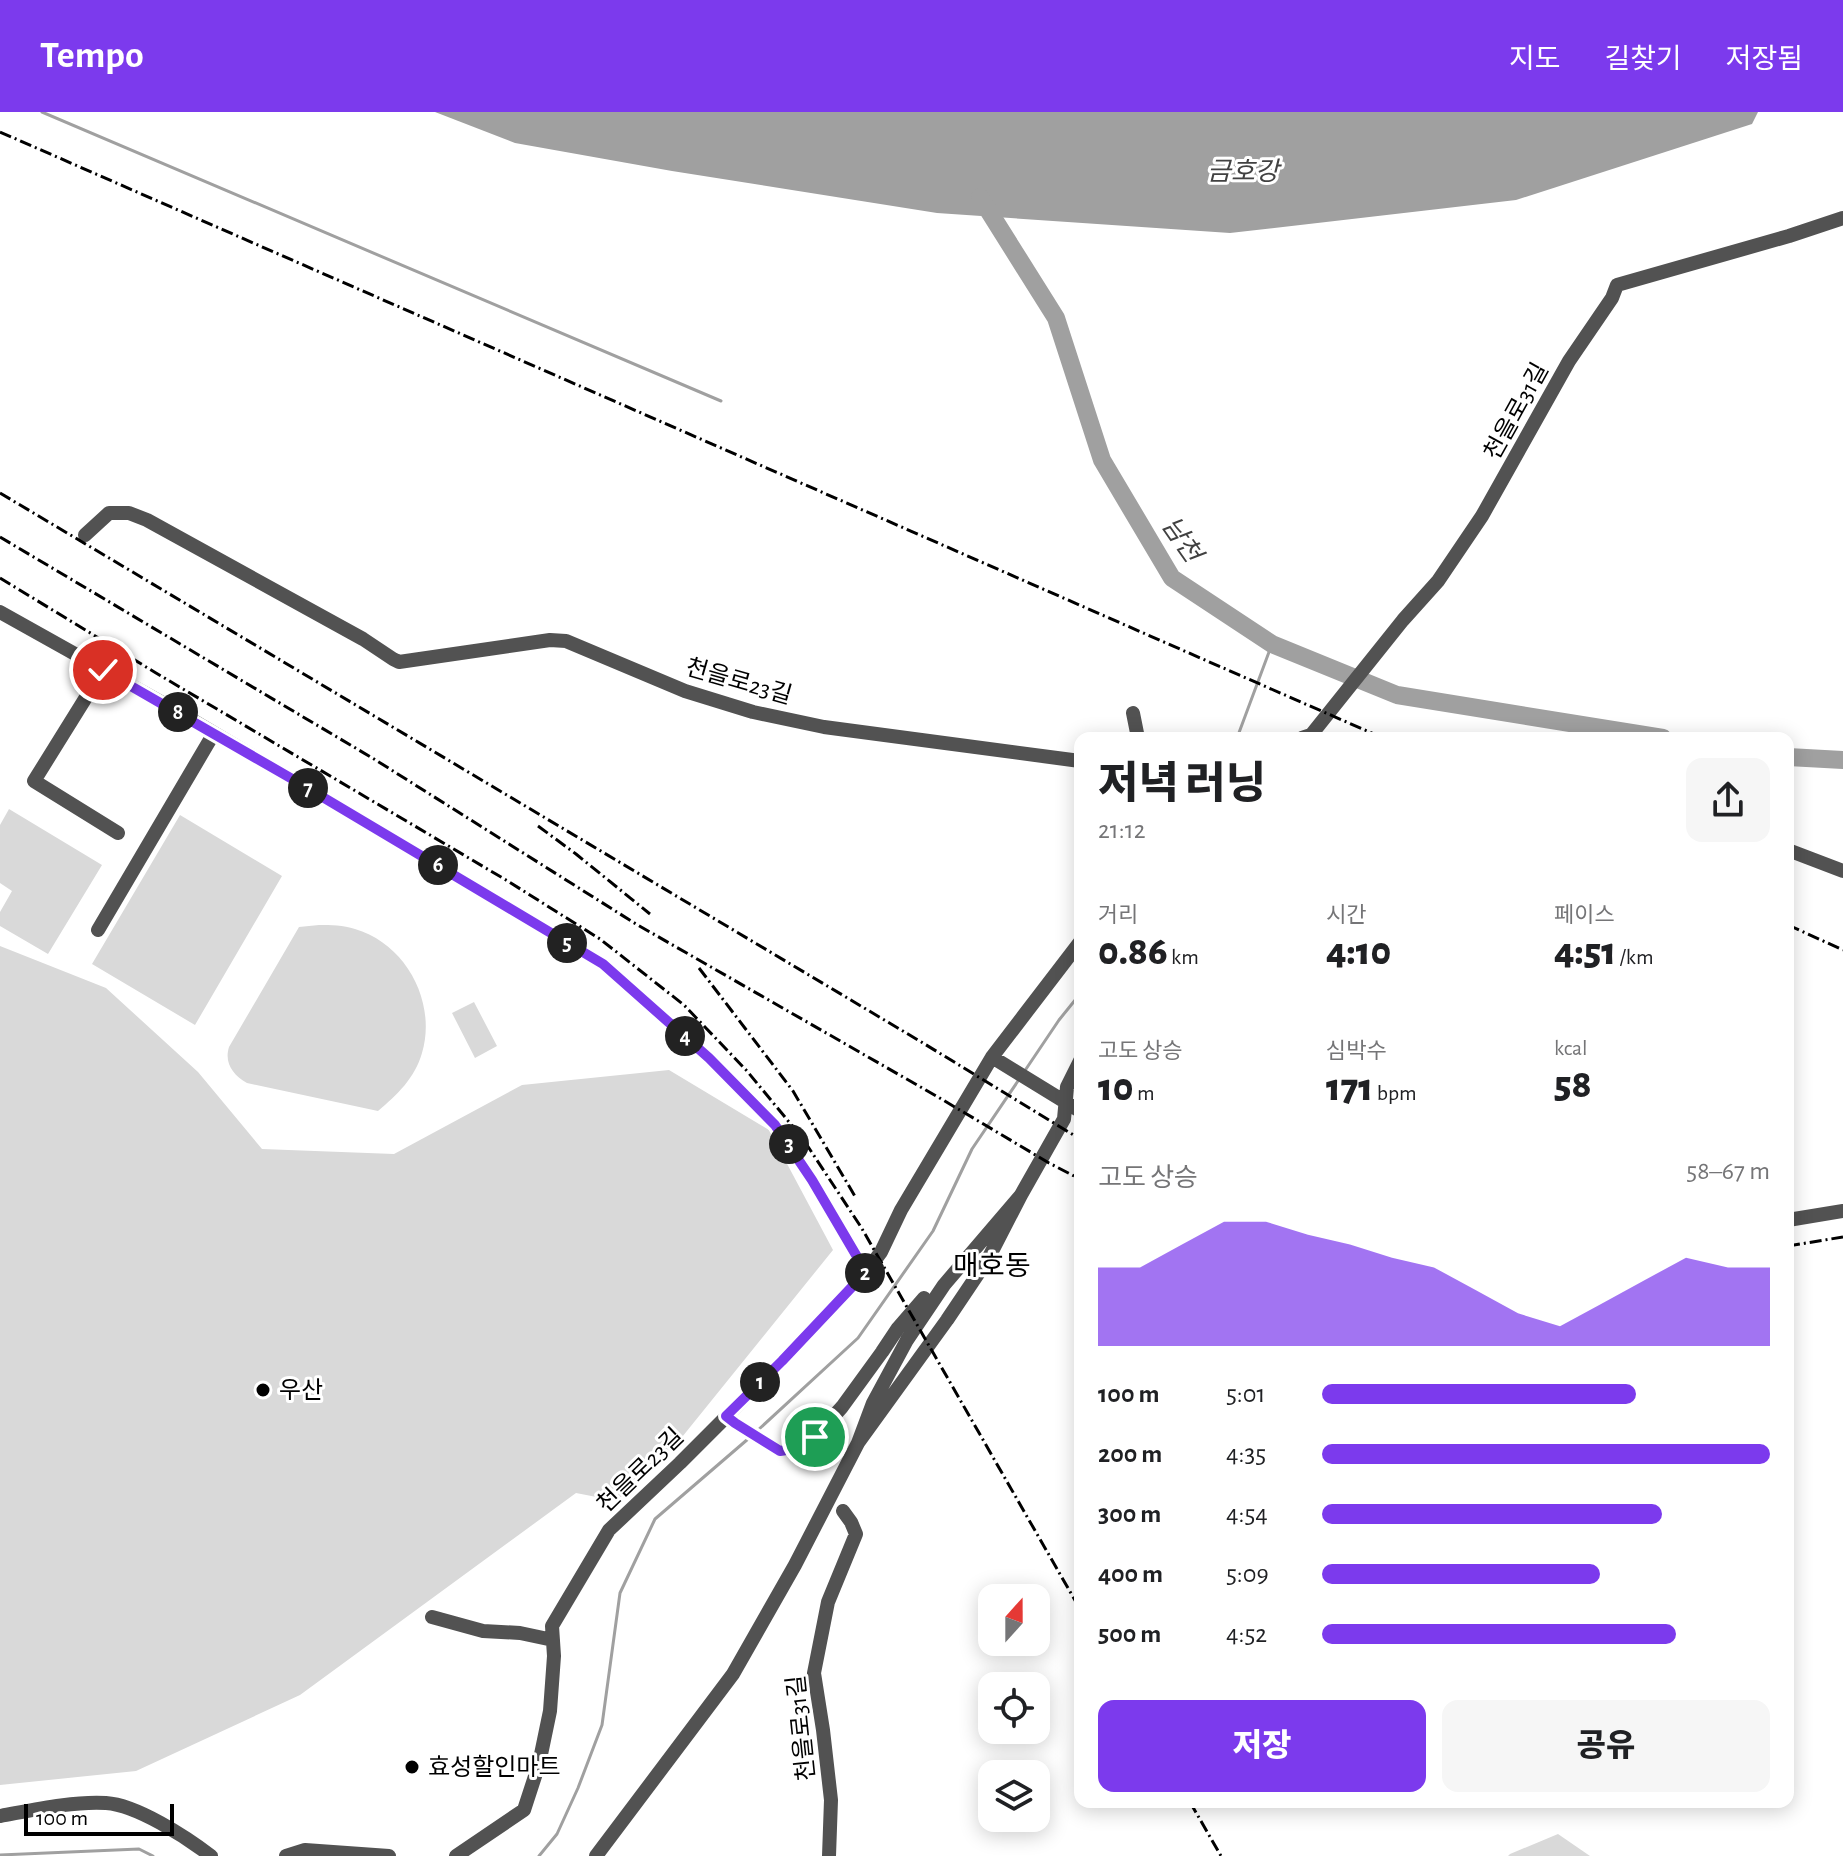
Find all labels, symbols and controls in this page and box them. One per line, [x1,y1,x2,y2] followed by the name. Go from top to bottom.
[40,37,144,75] text: Tempo
[1509,46,1560,74] text: 지도
[1604,46,1682,74] text: 길찾기
[1726,46,1803,74] text: 저장됨
[1207,158,1282,185] water label: 금호강
[1480,359,1553,464] street label: 천을로31길
[1157,512,1208,569] water label: 남천
[69,636,137,704] pin
[81,648,125,692] icon: check
[683,654,795,709] street label: 천을로23길
[158,692,198,732] pin: 8
[173,701,183,723] text: 8
[1686,758,1770,842] button: share
[1098,763,1266,807] text: 저녁 러닝
[288,768,328,808] pin: 7
[303,777,313,799] text: 7
[1098,817,1146,843] text: 21:12
[418,845,458,885] pin: 6
[433,854,443,876] text: 6
[1098,904,1138,926] text: 거리
[1326,904,1366,926] text: 시간
[1554,904,1615,926] text: 페이스
[547,923,587,963] pin: 5
[562,932,572,954] text: 5
[1098,932,1167,972] text: 0.86
[1326,932,1391,972] text: 4:10
[1554,932,1616,972] text: 4:51
[1167,946,1199,968] text: km
[1616,946,1654,968] text: /km
[665,1016,705,1056] pin: 4
[679,1025,691,1047] text: 4
[1554,1037,1588,1059] text: kcal
[1098,1040,1183,1062] text: 고도 상승
[1326,1040,1387,1062] text: 심박수
[1554,1065,1592,1105] text: 58
[1098,1068,1133,1108] text: 10
[1326,1068,1373,1108] text: 171
[1133,1082,1155,1104] text: m
[1373,1082,1417,1104] text: bpm
[769,1124,809,1164] pin: 3
[784,1133,794,1155] text: 3
[1686,1158,1770,1184] text: 58–67 m
[1098,1165,1198,1191] text: 고도 상승
[953,1251,1031,1281] district label: 매호동
[845,1253,885,1293] pin: 2
[860,1262,870,1284] text: 2
[740,1362,780,1402] pin: 1
[756,1371,764,1393] text: 1
[279,1378,323,1403] place label: 우산
[254,1381,272,1399] marker: 우산
[1098,1381,1159,1407] text: 100 m
[1226,1381,1266,1407] text: 5:01
[781,1403,849,1471] pin
[793,1415,837,1459] icon: arrive
[592,1423,688,1517] street label: 천을로23길
[1098,1441,1162,1467] text: 200 m
[1226,1441,1266,1467] text: 4:35
[1098,1501,1161,1527] text: 300 m
[1226,1501,1268,1527] text: 4:54
[1098,1561,1163,1587] text: 400 m
[1226,1561,1269,1587] text: 5:09
[978,1584,1050,1656] north arrow
[978,1584,1050,1832] map controls
[1098,1621,1161,1647] text: 500 m
[1226,1621,1267,1647] text: 4:52
[978,1672,1050,1744] button: locate
[784,1674,819,1782] street label: 천을로31길
[1098,1700,1426,1792] button: 저장
[1442,1700,1770,1792] button: 공유
[428,1754,560,1780] place label: 효성할인마트
[403,1758,421,1776] marker: 효성할인마트
[978,1760,1050,1832] button: layers
[24,1800,174,1836] scale bar
[36,1807,88,1829] text: 100 m

